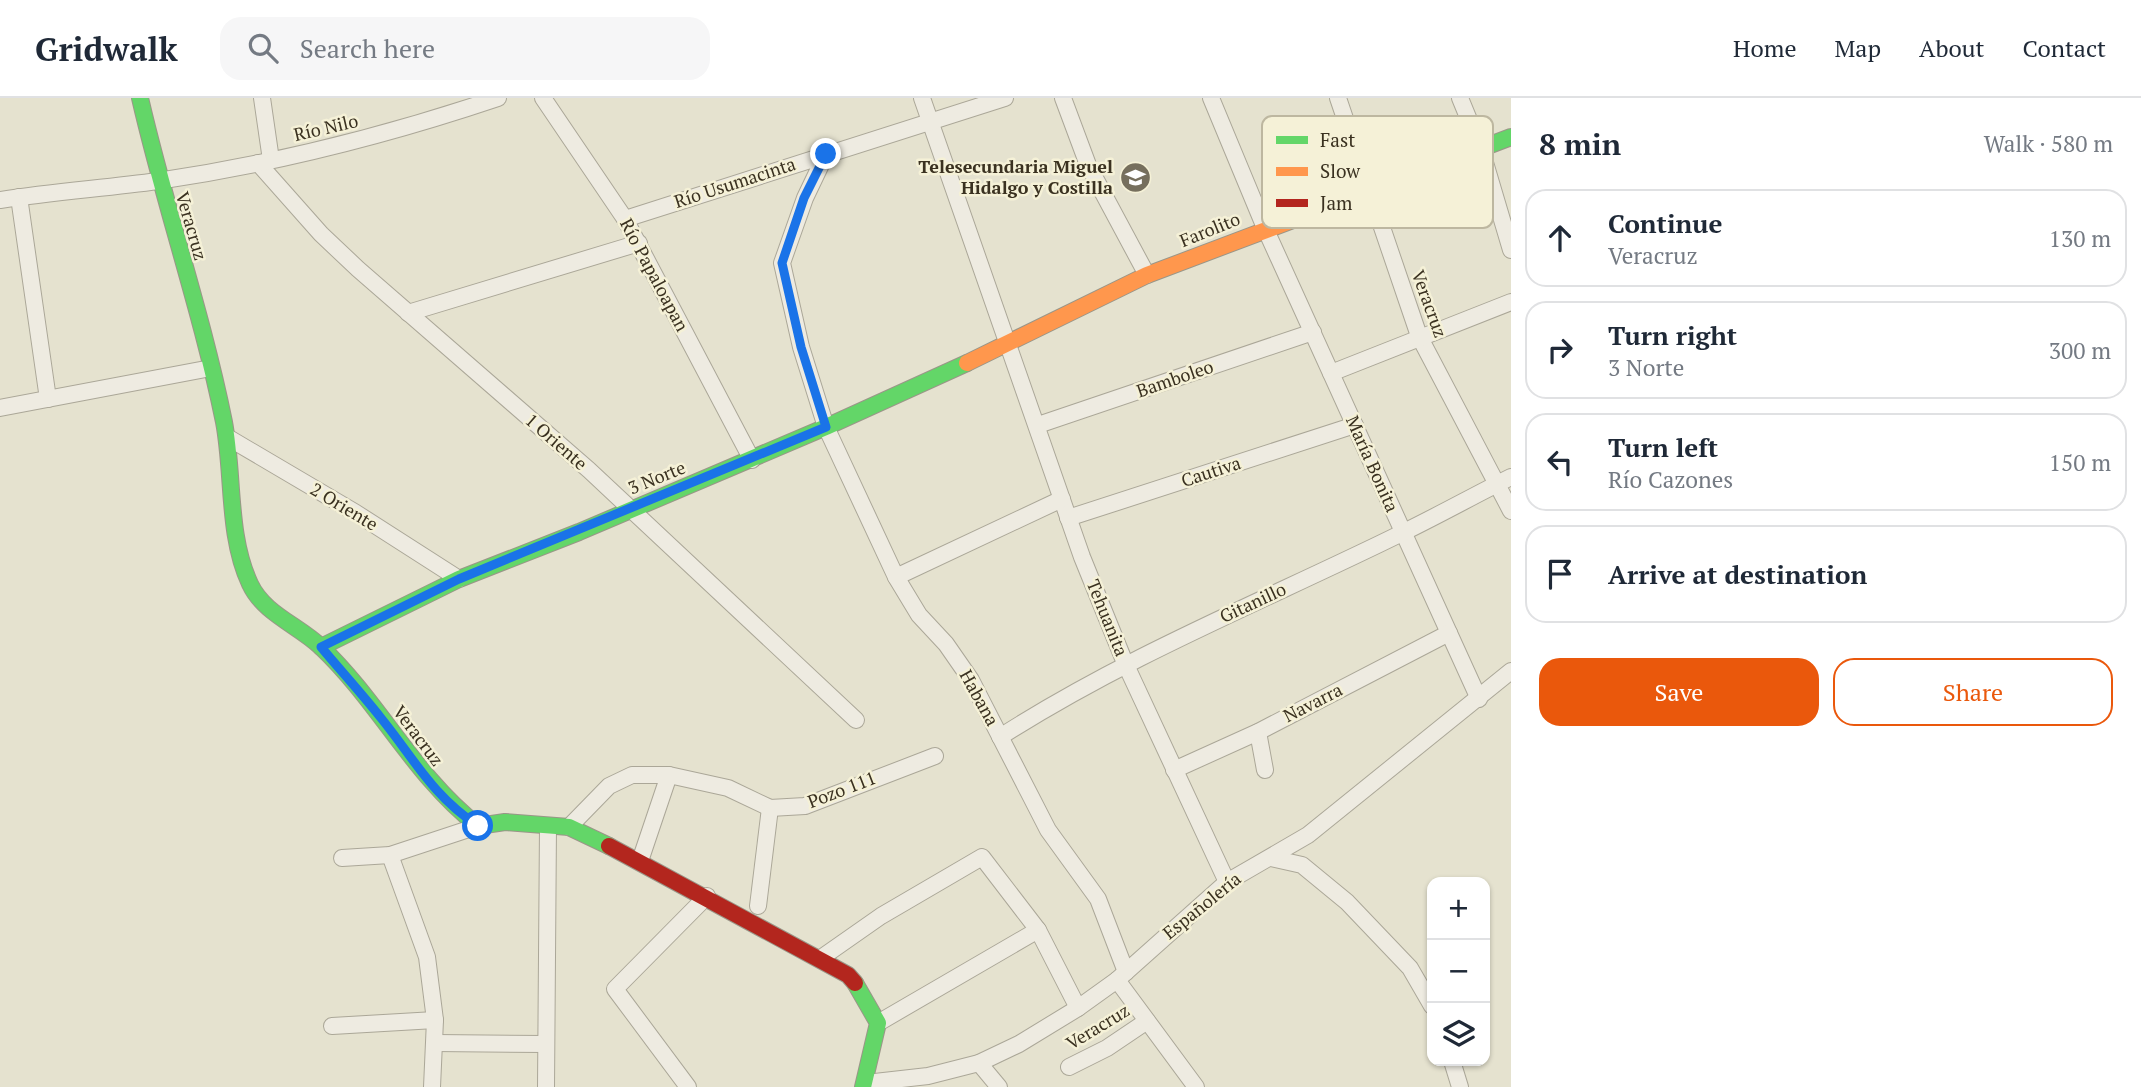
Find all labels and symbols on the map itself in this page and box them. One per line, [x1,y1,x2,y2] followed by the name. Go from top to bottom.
[291,108,360,146] street label: Río Nilo
[1262,116,1493,228] legend
[1320,127,1355,152] text: Fast
[810,138,841,169] route end
[671,151,798,213] street label: Río Usumacinta
[918,154,1113,199] place label: Telesecundaria Miguel Hidalgo y Costilla
[1320,158,1361,183] text: Slow
[1119,160,1153,194] school or university icon: Telesecundaria Miguel Hidalgo y Costilla
[171,189,213,263] street label: Veracruz
[1320,190,1353,215] text: Jam
[1176,206,1243,252] street label: Farolito
[615,214,695,335] street label: Río Papaloapan
[1407,267,1453,341] street label: Veracruz
[1133,354,1216,402] street label: Bamboleo
[520,408,593,475] street label: 1 Oriente
[1341,411,1405,516] street label: María Bonita
[1178,450,1244,492] street label: Cautiva
[624,455,689,499] street label: 3 Norte
[306,477,383,536] street label: 2 Oriente
[1082,576,1134,660] street label: Tehuanita
[1216,576,1290,628] street label: Gitanillo
[955,665,1005,730] street label: Habana
[1279,677,1346,727] street label: Navarra
[388,700,449,771] street label: Veracruz
[804,765,879,813] street label: Pozo 111
[462,810,493,841] route start
[1157,866,1245,944] street label: Españolería
[1061,998,1134,1054] street label: Veracruz

